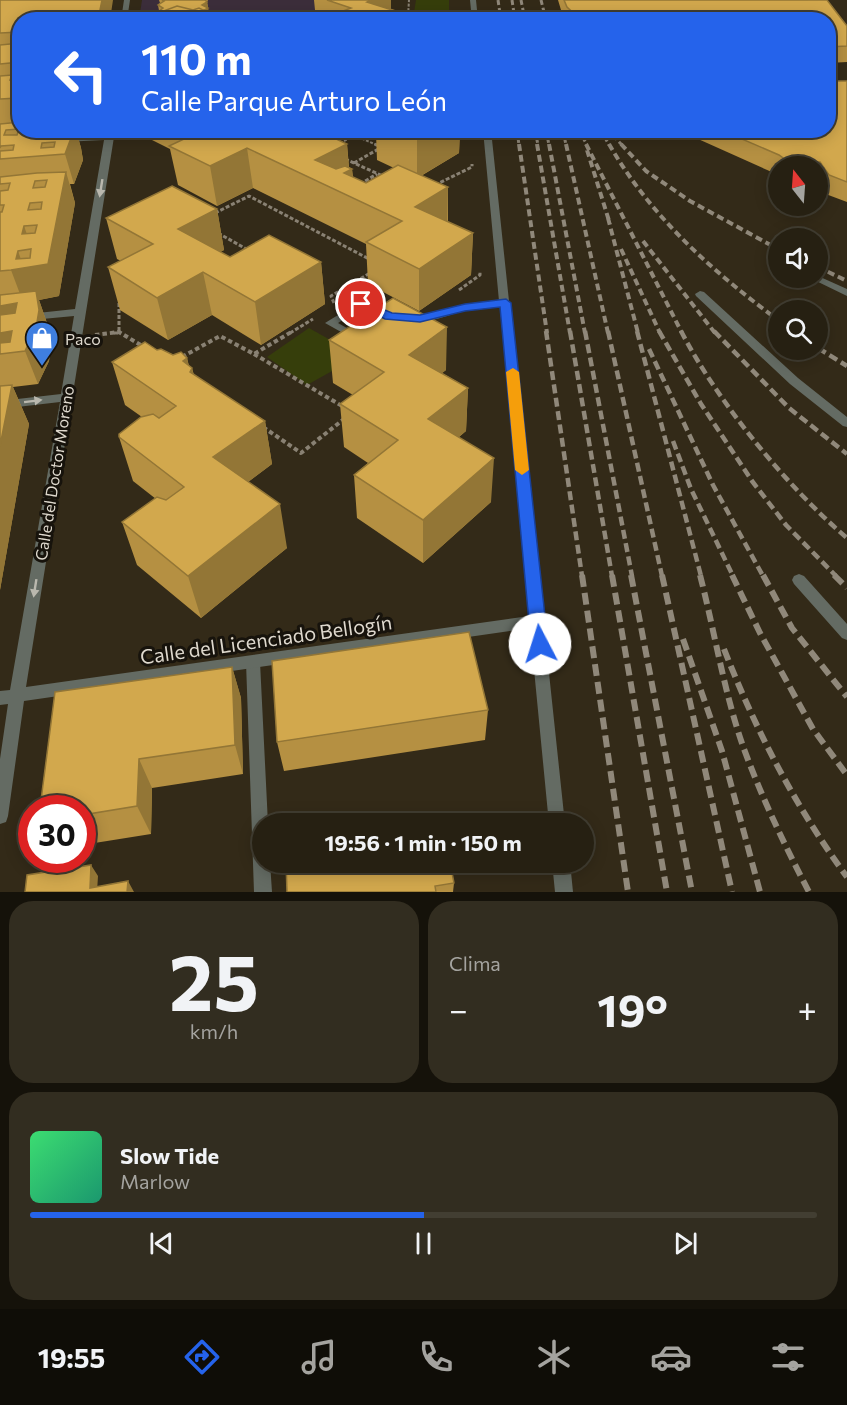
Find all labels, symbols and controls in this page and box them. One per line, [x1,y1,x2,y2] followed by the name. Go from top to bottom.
[141,32,252,84] text: 110 m
[42,36,120,114] icon: left
[141,84,447,117] text: Calle Parque Arturo León
[768,156,828,216] north arrow
[768,156,828,360] map controls
[96,179,105,198] one-way arrow
[768,228,828,288] button: sound
[335,278,386,329] pin
[344,287,377,320] icon: arrive
[768,300,828,360] button: search
[24,320,60,367] shop icon: Paco
[65,329,101,348] place label: Paco
[31,384,77,562] street label: Calle del Doctor Moreno
[24,396,43,406] one-way arrow
[30,578,39,597] one-way arrow
[139,609,393,669] street label: Calle del Licenciado Bellogín
[508,612,572,676] position arrow
[18,795,96,873] speed limit sign: 30
[324,829,522,856] text: 19:56 · 1 min · 150 m
[169,932,259,1027] text: 25
[449,951,501,975] text: Clima
[597,981,668,1036] text: 19°
[449,988,468,1029] text: −
[798,988,817,1029] text: +
[190,1019,238,1043] text: km/h
[120,1142,219,1169] text: Slow Tide
[120,1169,190,1193] text: Marlow
[145,1227,178,1260] icon: previous
[407,1227,440,1260] icon: pause
[669,1227,702,1260] icon: next
[181,1336,223,1378] icon: directions
[298,1336,340,1378] icon: music
[415,1336,457,1378] icon: phone
[533,1336,575,1378] icon: climate
[650,1336,692,1378] icon: car
[767,1336,809,1378] icon: filters
[38,1341,105,1374] text: 19:55

